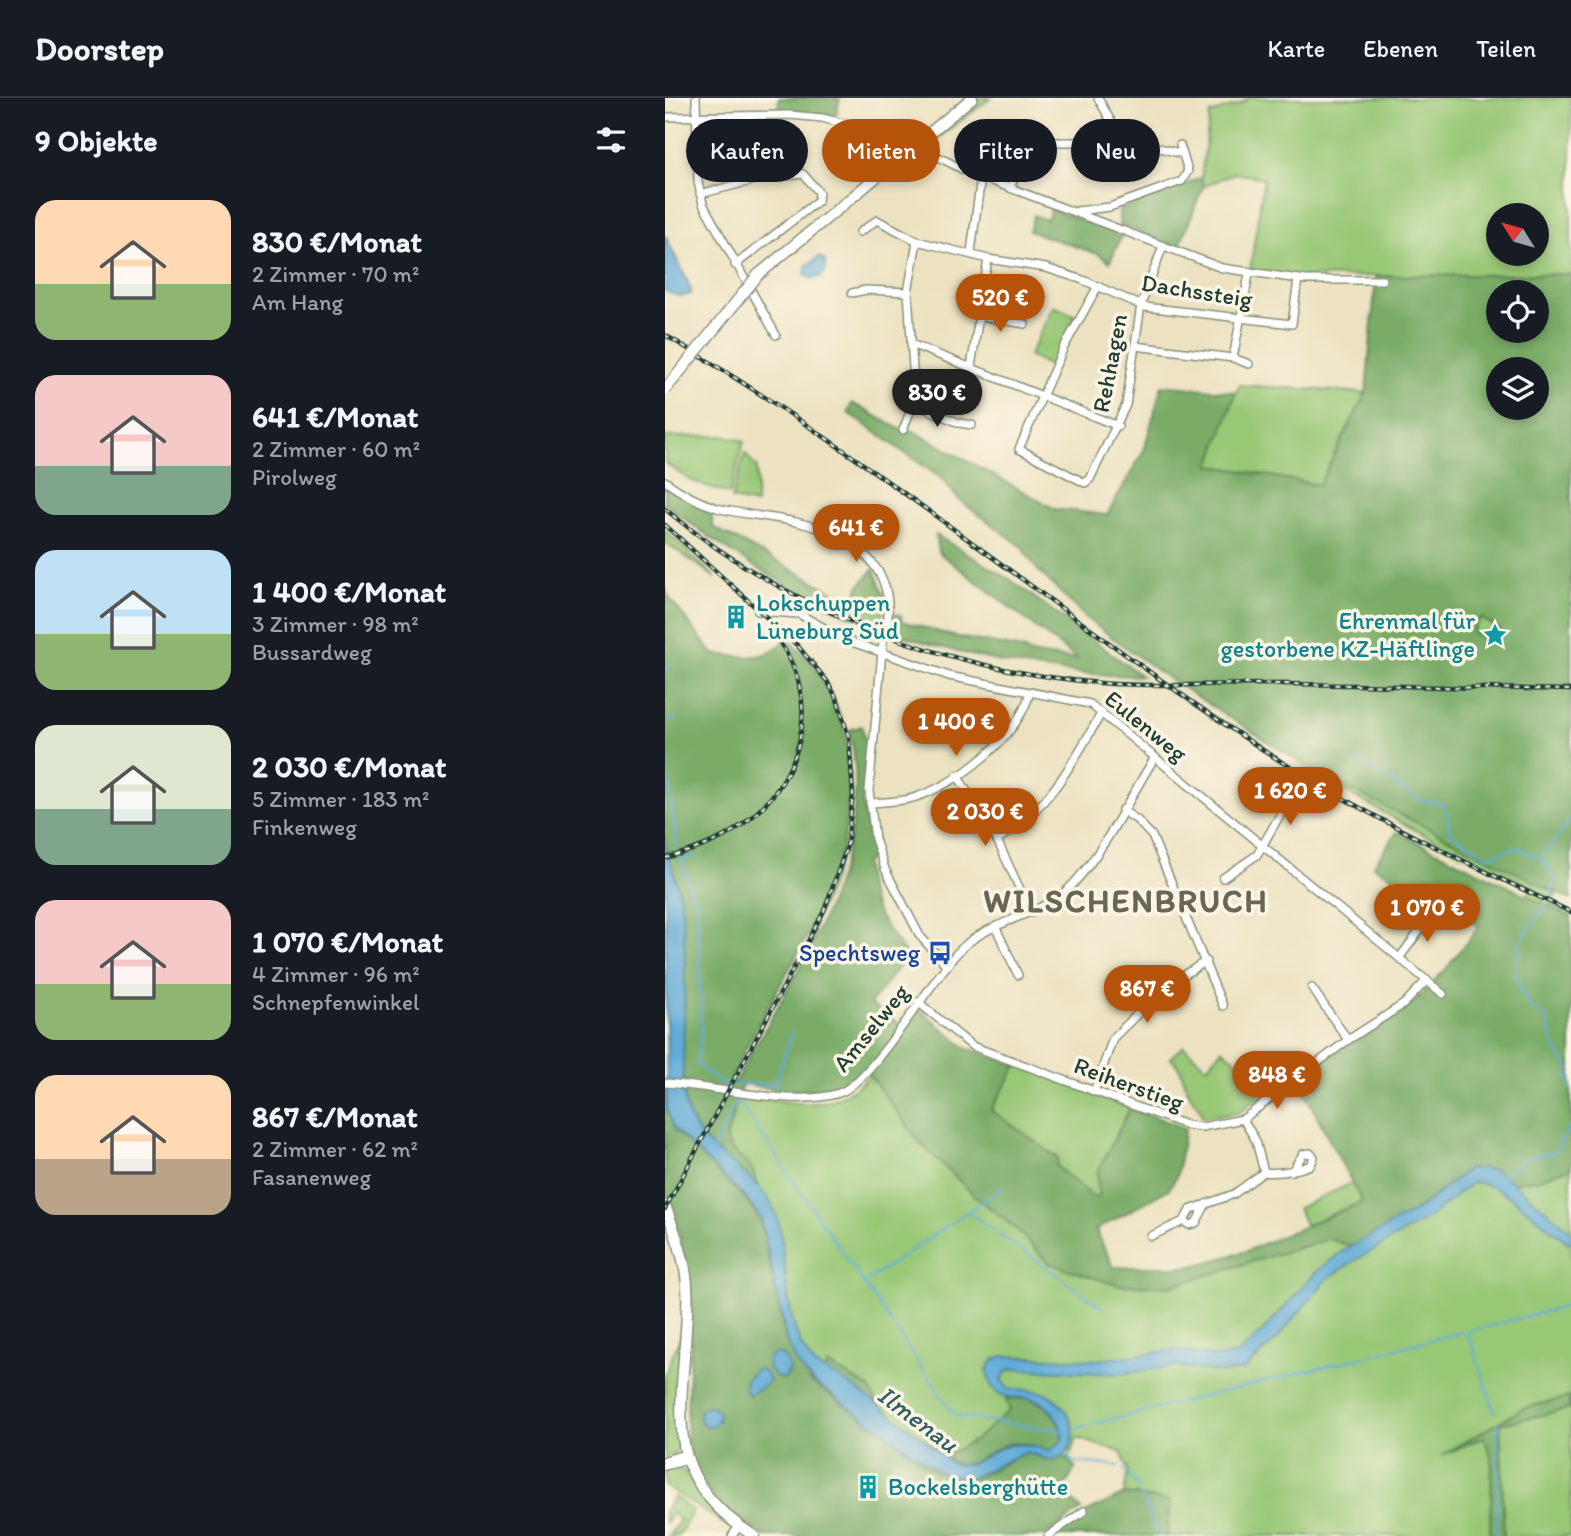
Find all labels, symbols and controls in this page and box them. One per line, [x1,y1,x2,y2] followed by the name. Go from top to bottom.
[35,29,164,68] text: Doorstep
[1267,34,1325,63] text: Karte
[1363,34,1438,63] text: Ebenen
[1476,34,1536,63] text: Teilen
[686,119,808,182] chip: Kaufen
[822,119,940,182] chip: Mieten
[954,119,1057,182] chip: Filter
[1071,119,1160,182] chip: Neu
[592,121,630,159] icon: filters
[35,122,158,159] text: 9 Objekte
[1486,203,1549,266] north arrow
[1486,203,1549,420] map controls
[252,223,422,260] text: 830 €/Monat
[91,228,175,312] icon: home
[252,260,419,288] text: 2 Zimmer · 70 m²
[1139,267,1255,314] street label: Dachssteig
[951,274,1049,334] pin: 520 €
[1486,280,1549,343] button: locate
[972,283,1028,311] text: 520 €
[252,288,343,316] text: Am Hang
[1086,311,1133,415] street label: Rehhagen
[1486,357,1549,420] button: layers
[888,370,986,429] pin: 830 €
[908,378,966,406] text: 830 €
[252,398,418,435] text: 641 €/Monat
[91,403,175,487] icon: home
[252,435,420,463] text: 2 Zimmer · 60 m²
[252,463,337,491] text: Pirolweg
[807,504,905,564] pin: 641 €
[829,513,883,541] text: 641 €
[252,573,446,610] text: 1 400 €/Monat
[91,578,175,662] icon: home
[756,588,899,645] place label: Lokschuppen Lüneburg Süd
[722,603,750,631] building icon: Lokschuppen Lüneburg Süd
[1221,606,1475,663] place label: Ehrenmal für gestorbene KZ-Häftlinge
[252,610,419,638] text: 3 Zimmer · 98 m²
[1481,621,1509,649] place icon: Ehrenmal für gestorbene KZ-Häftlinge
[252,638,372,666] text: Bussardweg
[1099,684,1194,768] street label: Eulenweg
[891,698,1021,758] pin: 1 400 €
[918,707,994,735] text: 1 400 €
[252,748,446,785] text: 2 030 €/Monat
[91,753,175,837] icon: home
[1225,768,1355,827] pin: 1 620 €
[1254,776,1326,804] text: 1 620 €
[252,785,430,813] text: 5 Zimmer · 183 m²
[920,788,1050,848] pin: 2 030 €
[947,797,1023,825] text: 2 030 €
[252,813,357,841] text: Finkenweg
[983,882,1269,920] district label: WILSCHENBRUCH
[1362,884,1492,944] pin: 1 070 €
[1390,893,1464,921] text: 1 070 €
[252,923,443,960] text: 1 070 €/Monat
[91,928,175,1012] icon: home
[799,938,921,967] place label: Spechtsweg
[926,939,954,967] bus stop icon: Spechtsweg
[252,960,420,988] text: 4 Zimmer · 96 m²
[1098,965,1196,1025] pin: 867 €
[1120,974,1174,1002] text: 867 €
[826,977,915,1077] street label: Amselweg
[252,988,419,1016] text: Schnepfenwinkel
[1070,1050,1189,1117] street label: Reiherstieg
[1228,1052,1326,1111] pin: 848 €
[1248,1060,1306,1088] text: 848 €
[252,1098,418,1135] text: 867 €/Monat
[91,1103,175,1187] icon: home
[252,1135,418,1163] text: 2 Zimmer · 62 m²
[252,1163,371,1191] text: Fasanenweg
[871,1378,965,1460] water label: Ilmenau
[888,1472,1068,1501] place label: Bockelsberghütte
[854,1473,882,1501] building icon: Bockelsberghütte

